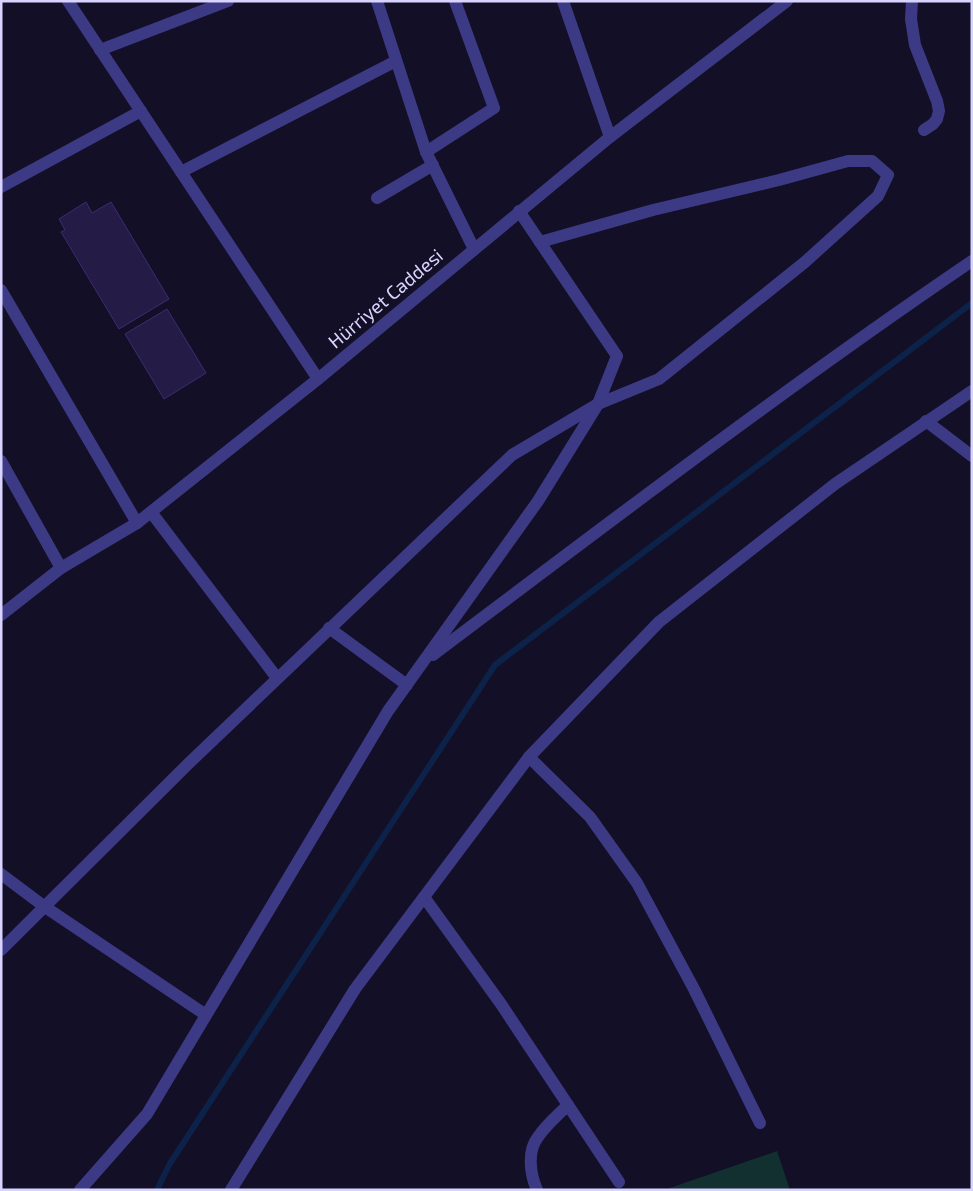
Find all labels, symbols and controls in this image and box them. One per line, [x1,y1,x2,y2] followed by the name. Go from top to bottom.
[323,243,447,353] street label: Hürriyet Caddesi

